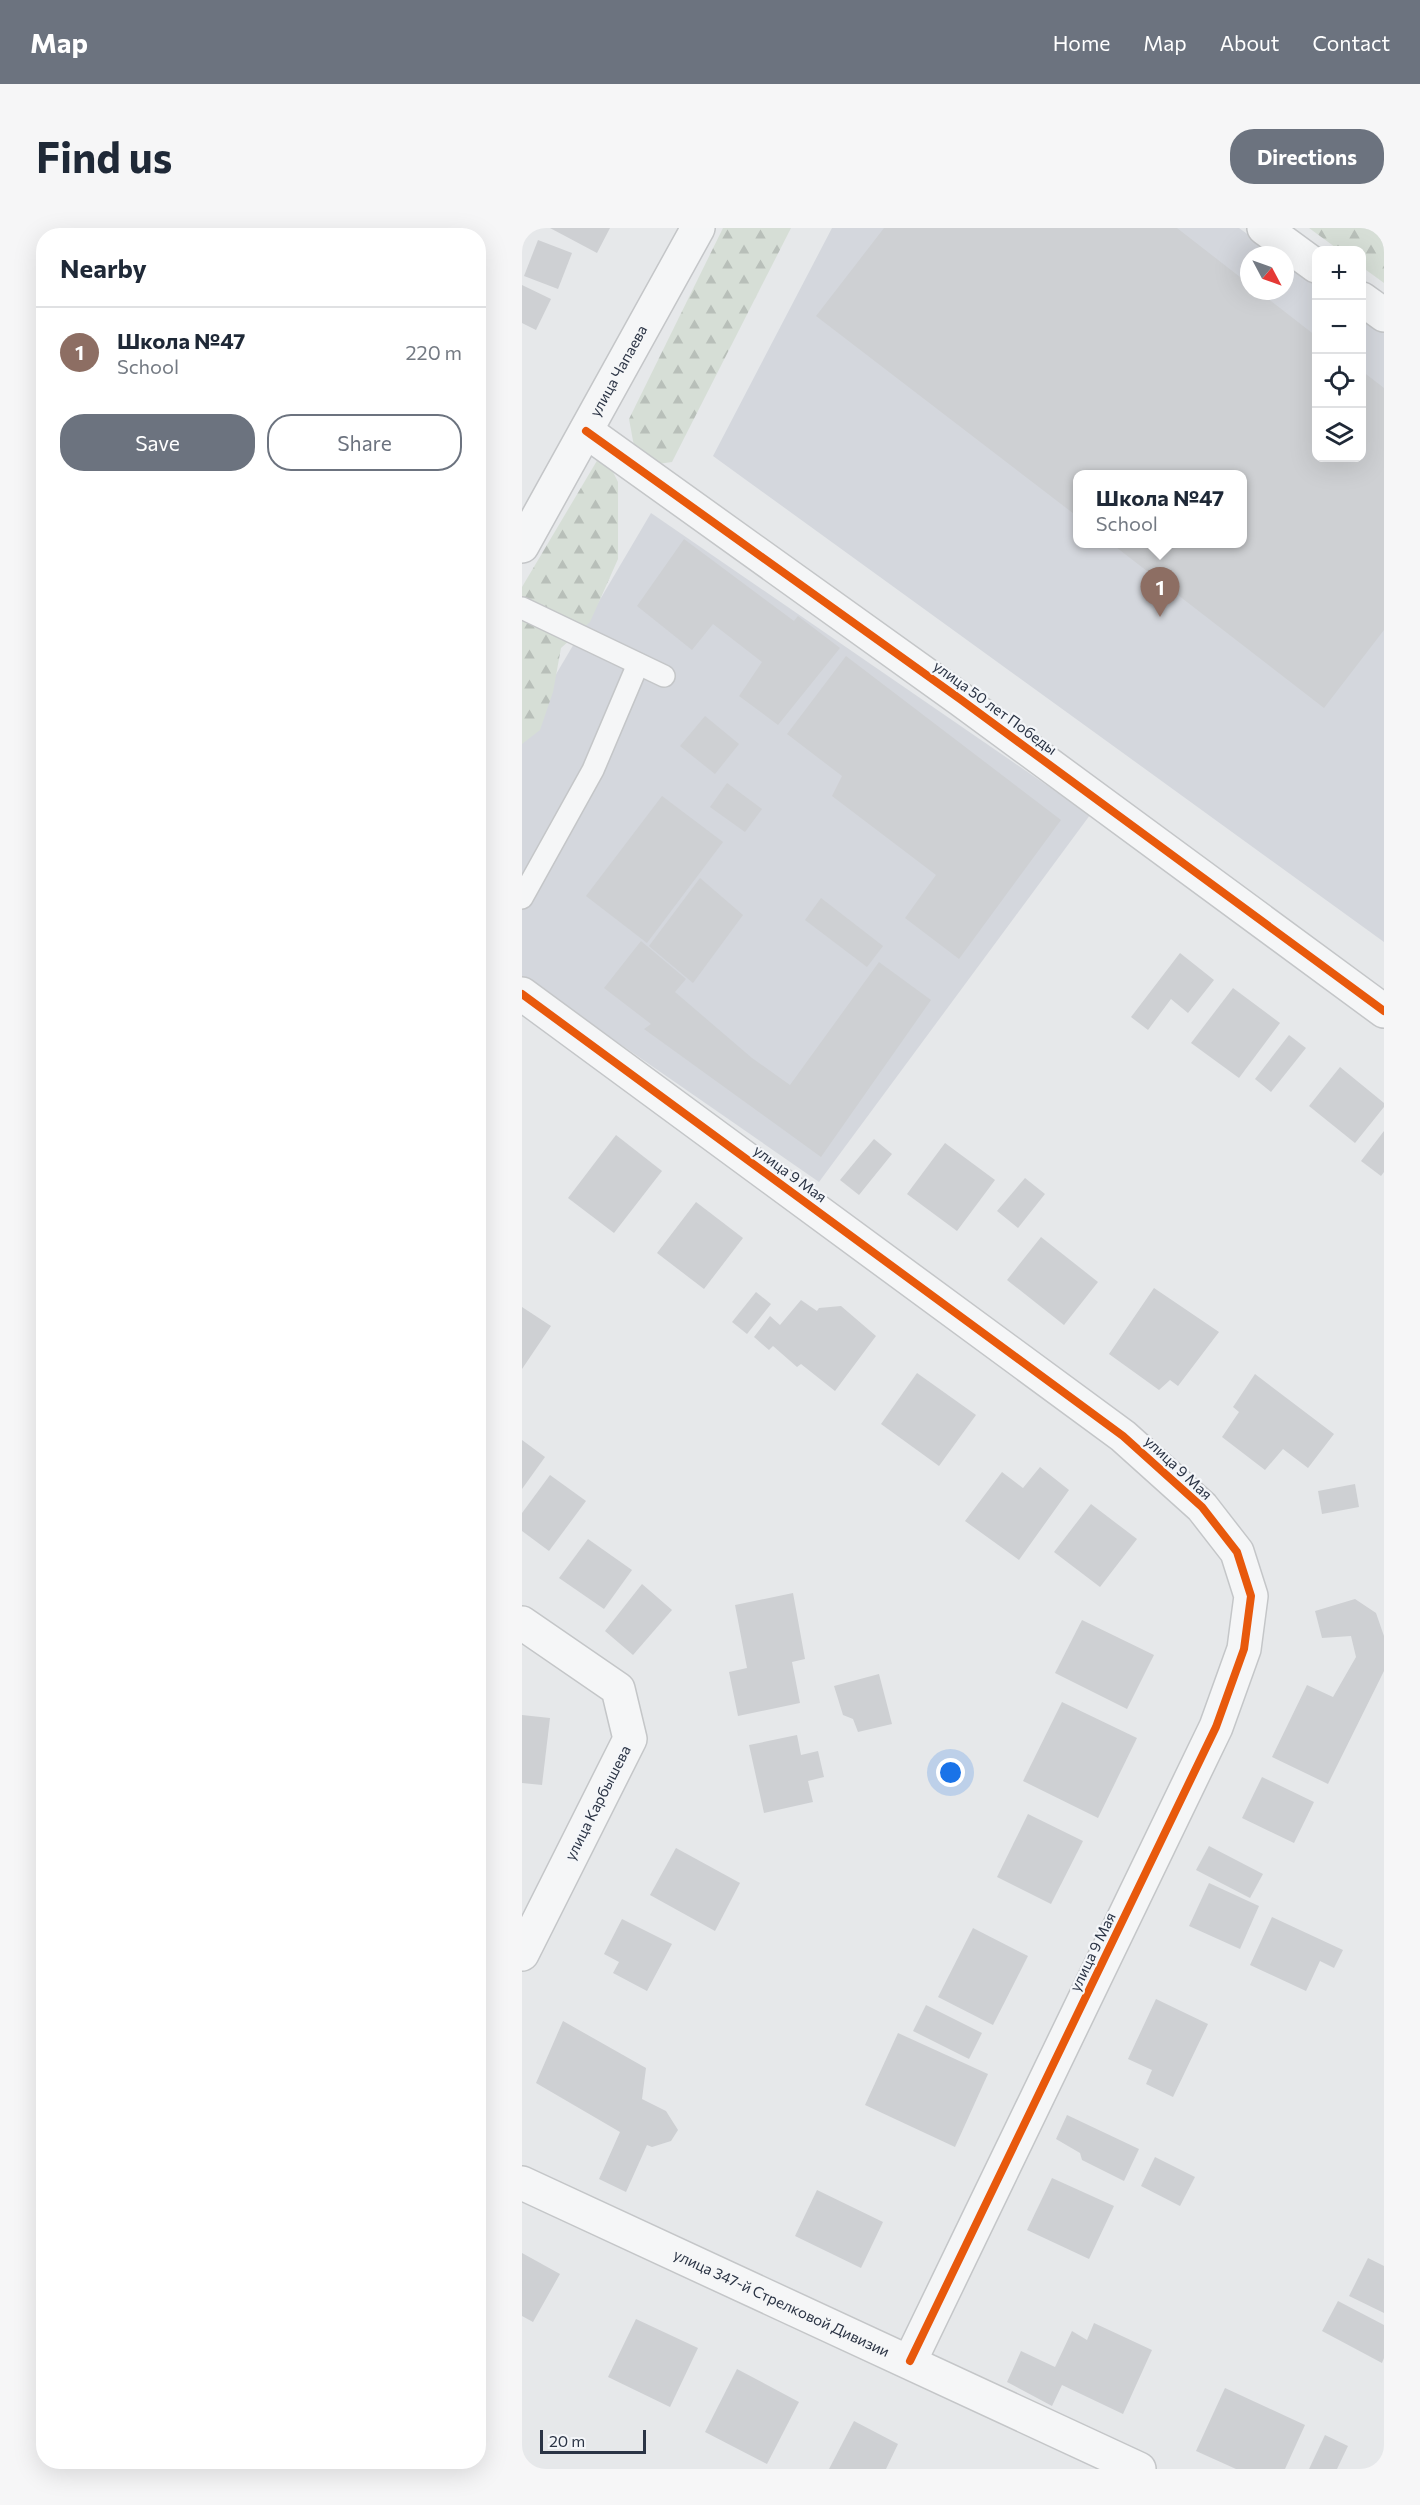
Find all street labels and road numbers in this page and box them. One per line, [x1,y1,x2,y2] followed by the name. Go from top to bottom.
[585,322,651,419] street label: улица Чапаева
[930,656,1061,758] street label: улица 50 лет Победы
[751,1141,831,1206] street label: улица 9 Мая
[1141,1431,1216,1503] street label: улица 9 Мая
[560,1742,634,1863] street label: улица Карбышева
[1065,1909,1119,1994] street label: улица 9 Мая
[671,2245,893,2360] street label: улица 347-й Стрелковой Дивизии

